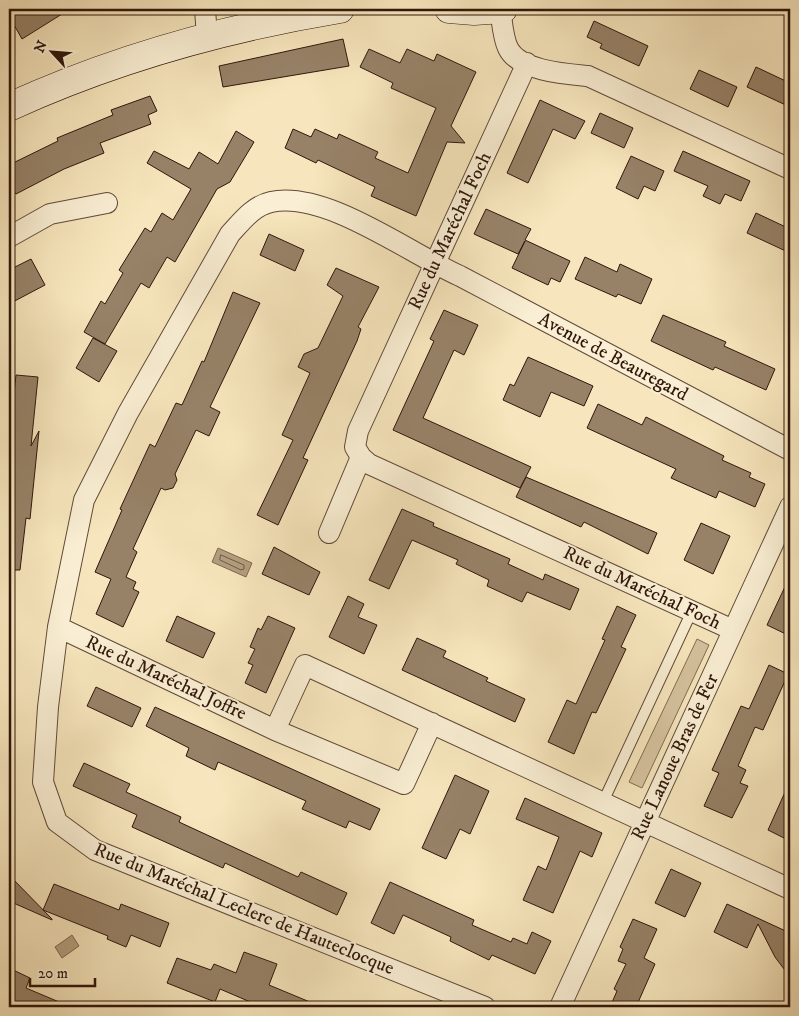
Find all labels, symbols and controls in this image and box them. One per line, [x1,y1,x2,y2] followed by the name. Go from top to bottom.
[28,28,78,78] north arrow
[31,37,52,56] text: N
[403,149,497,313] street label: Rue du Maréchal Foch
[534,308,692,406] street label: Avenue de Beauregard
[560,541,724,635] street label: Rue du Maréchal Foch
[82,631,250,725] street label: Rue du Maréchal Joffre
[626,670,724,844] street label: Rue Lanoue Bras de Fer
[90,838,398,981] street label: Rue du Maréchal Leclerc de Hauteclocque
[30,956,95,988] scale bar
[38,964,68,983] text: 20 m

